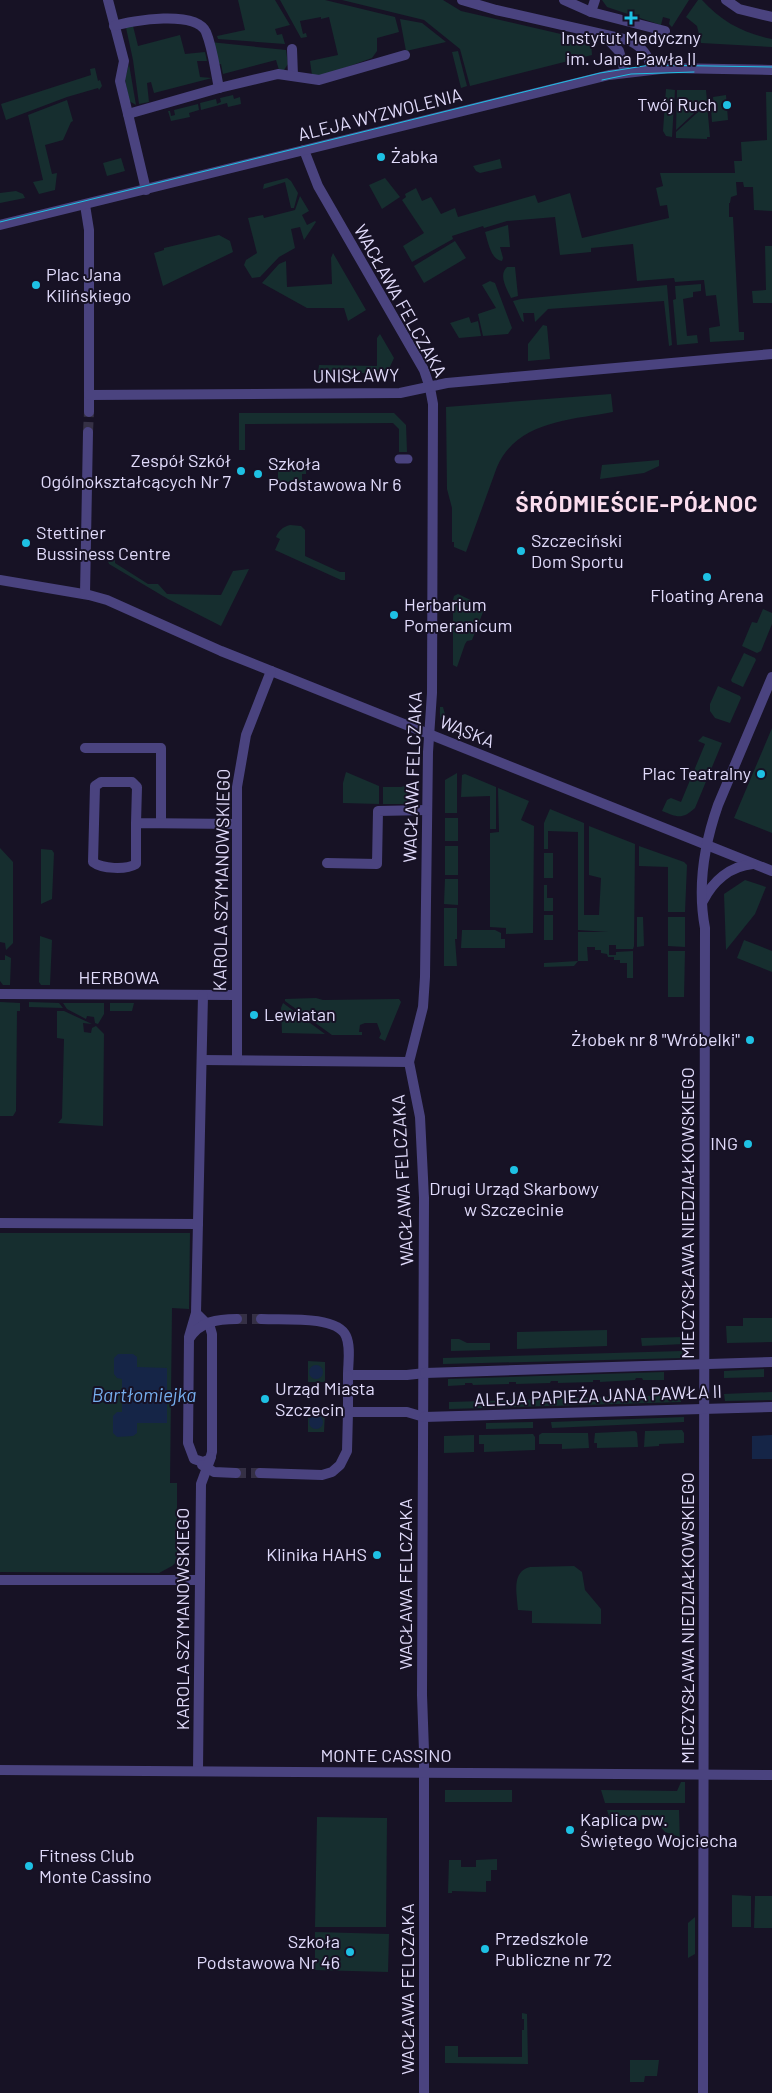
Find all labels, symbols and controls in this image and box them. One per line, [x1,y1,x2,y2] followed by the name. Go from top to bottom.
[624,11,638,25] marker: Instytut Medyczny im. Jana Pawła II
[561,26,701,69] place label: Instytut Medyczny im. Jana Pawła II
[296,83,464,145] street label: ALEJA WYZWOLENIA
[637,93,717,115] place label: Twój Ruch
[721,99,733,111] marker: Twój Ruch
[391,145,438,167] place label: Żabka
[375,151,387,163] marker: Żabka
[350,220,452,381] street label: WACŁAWA FELCZAKA
[46,263,131,306] place label: Plac Jana Kilińskiego
[30,279,42,291] marker: Plac Jana Kilińskiego
[312,363,399,387] street label: UNISŁAWY
[40,449,231,492] place label: Zespół Szkół Ogólnokształcących Nr 7
[268,452,402,495] place label: Szkoła Podstawowa Nr 6
[235,465,247,477] marker: Zespół Szkół Ogólnokształcących Nr 7
[252,468,264,480] marker: Szkoła Podstawowa Nr 6
[516,490,759,516] district label: ŚRÓDMIEŚCIE-PÓŁNOC
[36,521,171,564] place label: Stettiner Bussiness Centre
[531,529,624,572] place label: Szczeciński Dom Sportu
[20,537,32,549] marker: Stettiner Bussiness Centre
[515,545,527,557] marker: Szczeciński Dom Sportu
[701,571,713,583] marker: Floating Arena
[650,584,764,606] place label: Floating Arena
[404,593,512,636] place label: Herbarium Pomeranicum
[388,609,400,621] marker: Herbarium Pomeranicum
[398,691,426,863] street label: WACŁAWA FELCZAKA
[437,710,498,752] street label: WĄSKA
[642,762,751,784] place label: Plac Teatralny
[208,768,234,992] street label: KAROLA SZYMANOWSKIEGO
[755,768,767,780] marker: Plac Teatralny
[78,966,160,988] street label: HERBOWA
[264,1003,336,1025] place label: Lewiatan
[248,1009,260,1021] marker: Lewiatan
[571,1028,740,1050] place label: Żłobek nr 8 "Wróbelki"
[744,1034,756,1046] marker: Żłobek nr 8 "Wróbelki"
[676,1067,698,1359] street label: MIECZYSŁAWA NIEDZIAŁKOWSKIEGO
[387,1094,417,1266] street label: WACŁAWA FELCZAKA
[710,1132,738,1154] place label: ING
[742,1138,754,1150] marker: ING
[508,1164,520,1176] marker: Drugi Urząd Skarbowy w Szczecinie
[429,1177,599,1220] place label: Drugi Urząd Skarbowy w Szczecinie
[275,1377,375,1420] place label: Urząd Miasta Szczecin
[474,1380,722,1410] street label: ALEJA PAPIEŻA JANA PAWŁA II
[92,1383,196,1406] water label: Bartłomiejka
[259,1393,271,1405] marker: Urząd Miasta Szczecin
[676,1472,698,1764] street label: MIECZYSŁAWA NIEDZIAŁKOWSKIEGO
[394,1498,416,1670] street label: WACŁAWA FELCZAKA
[171,1508,193,1730] street label: KAROLA SZYMANOWSKIEGO
[266,1543,367,1565] place label: Klinika HAHS
[371,1549,383,1561] marker: Klinika HAHS
[320,1744,452,1766] street label: MONTE CASSINO
[580,1808,737,1851] place label: Kaplica pw. Świętego Wojciecha
[564,1824,576,1836] marker: Kaplica pw. Świętego Wojciecha
[39,1844,152,1887] place label: Fitness Club Monte Cassino
[23,1860,35,1872] marker: Fitness Club Monte Cassino
[396,1903,418,2075] street label: WACŁAWA FELCZAKA
[495,1927,612,1970] place label: Przedszkole Publiczne nr 72
[197,1930,340,1973] place label: Szkoła Podstawowa Nr 46
[479,1943,491,1955] marker: Przedszkole Publiczne nr 72
[344,1946,356,1958] marker: Szkoła Podstawowa Nr 46

